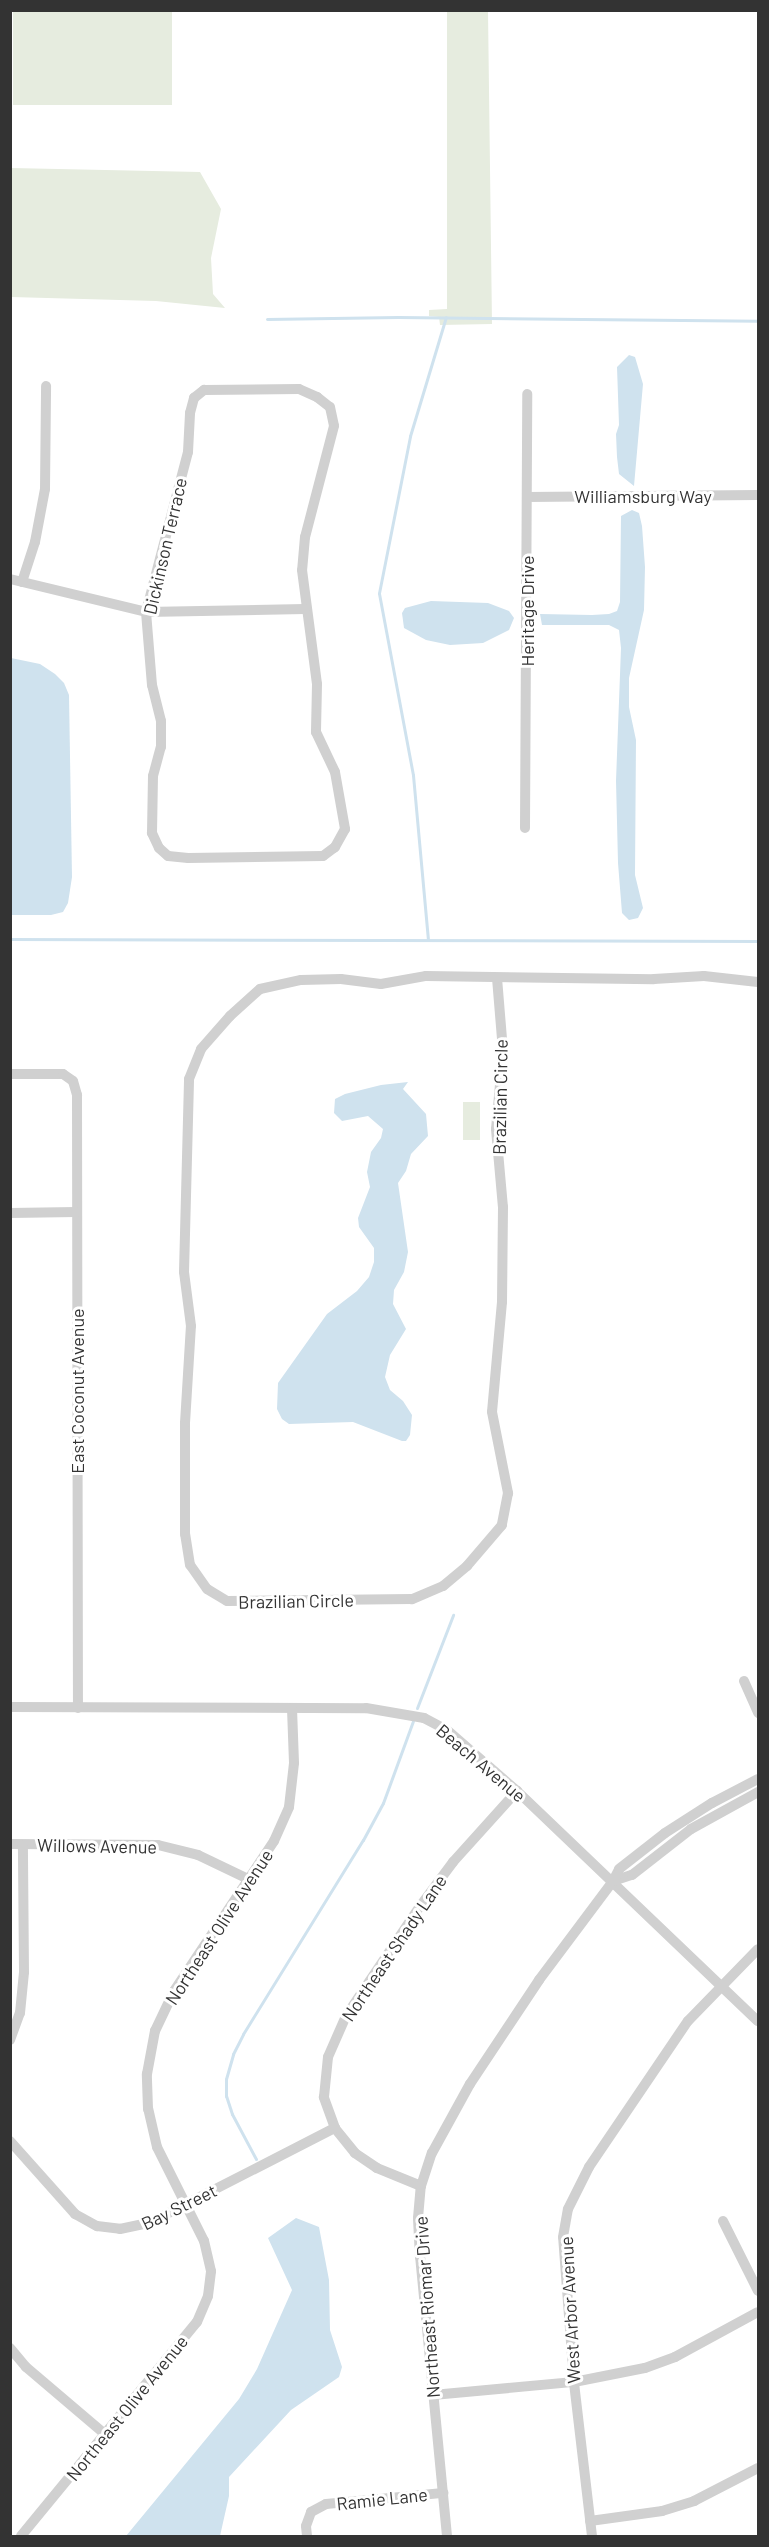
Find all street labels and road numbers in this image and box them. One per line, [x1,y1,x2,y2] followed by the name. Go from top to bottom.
[139,475,191,617] street label: Dickinson Terrace
[574,485,712,507] street label: Williamsburg Way
[516,555,538,667] street label: Heritage Drive
[488,1039,512,1155] street label: Brazilian Circle
[66,1308,88,1474] street label: East Coconut Avenue
[238,1589,354,1613] street label: Brazilian Circle
[432,1719,530,1807] street label: Beach Avenue
[37,1834,157,1858] street label: Willows Avenue
[161,1845,277,2009] street label: Northeast Olive Avenue
[337,1871,451,2025] street label: Northeast Shady Lane
[138,2179,220,2235] street label: Bay Street
[410,2215,444,2399] street label: Northeast Riomar Drive
[555,2236,585,2384] street label: West Arbor Avenue
[62,2331,192,2485] street label: Northeast Olive Avenue
[335,2483,429,2515] street label: Ramie Lane

